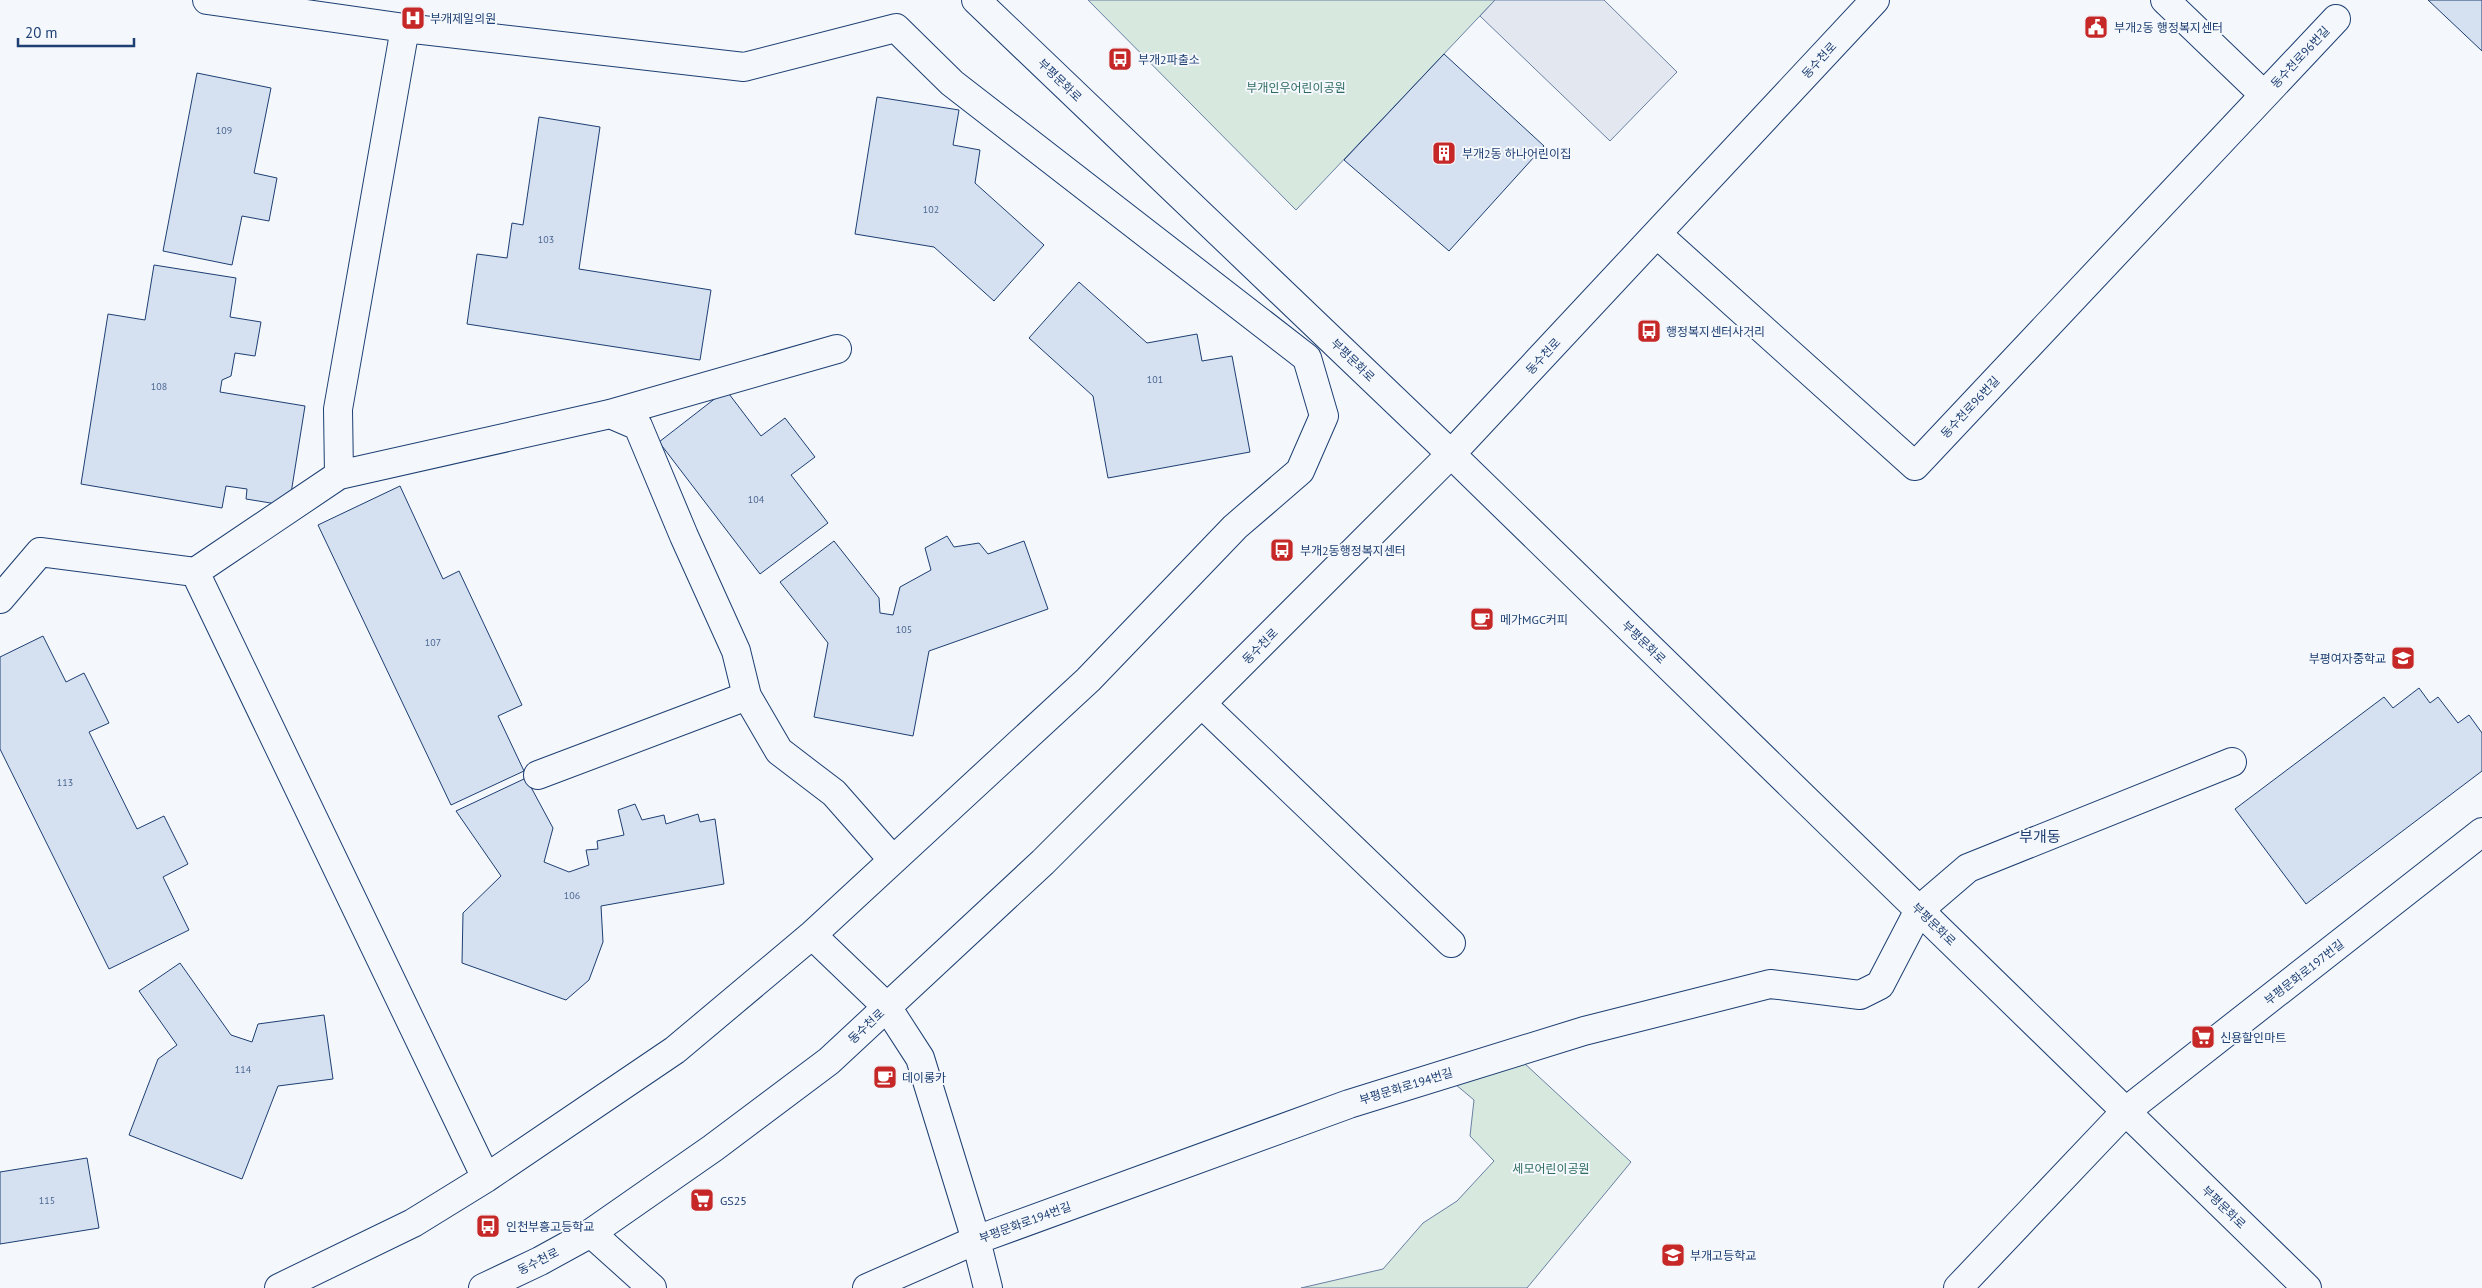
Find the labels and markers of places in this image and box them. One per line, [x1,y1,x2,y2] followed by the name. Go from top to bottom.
[400,5,426,31] hospital icon: 부개제일의원
[430,11,496,26] place label: 부개제일의원
[2083,14,2109,40] public building icon: 부개2동 행정복지센터
[2114,20,2223,35] place label: 부개2동 행정복지센터
[1107,46,1133,72] bus stop icon: 부개2파출소
[1138,52,1200,67] place label: 부개2파출소
[1431,140,1457,166] building icon: 부개2동 하나어린이집
[1462,146,1571,161] place label: 부개2동 하나어린이집
[1636,318,1662,344] bus stop icon: 행정복지센터사거리
[1666,324,1765,339] place label: 행정복지센터사거리
[1269,537,1295,563] bus stop icon: 부개2동행정복지센터
[1300,543,1406,558] place label: 부개2동행정복지센터
[1469,606,1495,632] cafe icon: 메가MGC커피
[1500,612,1568,627] place label: 메가MGC커피
[2390,645,2416,671] school or university icon: 부평여자중학교
[2309,651,2386,666] place label: 부평여자중학교
[2190,1024,2216,1050] supermarket icon: 신용할인마트
[2220,1030,2286,1045] place label: 신용할인마트
[872,1064,898,1090] cafe icon: 데이롱카
[902,1070,946,1085] place label: 데이롱카
[689,1187,715,1213] supermarket icon: GS25
[720,1193,747,1208] place label: GS25
[475,1213,501,1239] bus stop icon: 인천부흥고등학교
[506,1219,594,1234] place label: 인천부흥고등학교
[1660,1242,1686,1268] school or university icon: 부개고등학교
[1690,1248,1756,1263] place label: 부개고등학교

